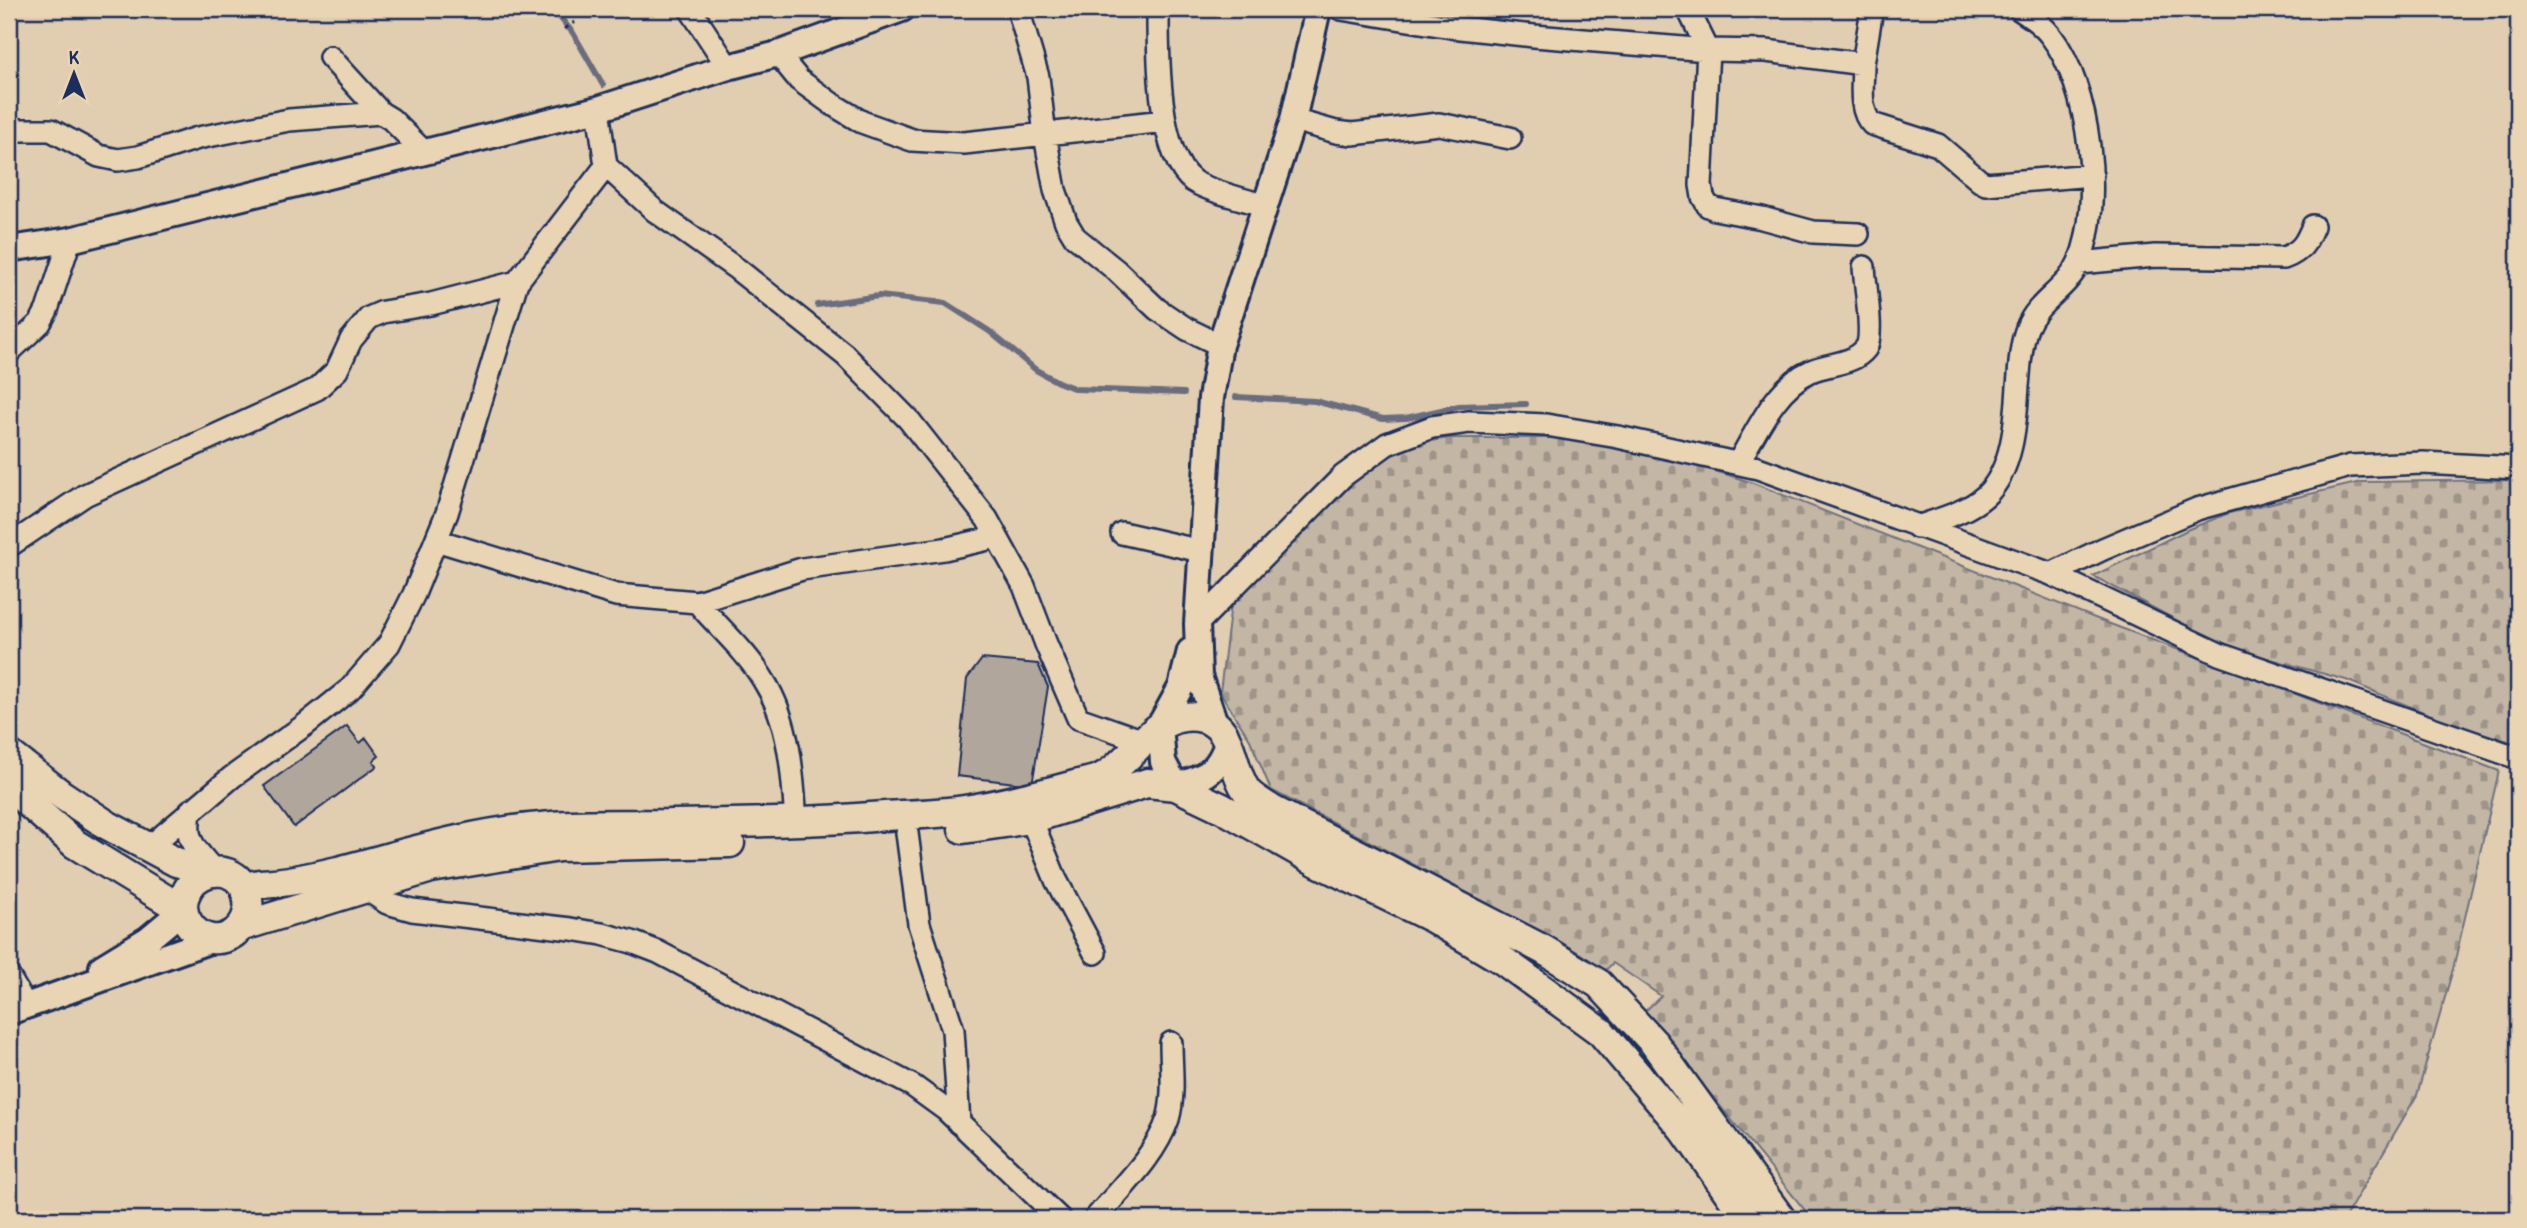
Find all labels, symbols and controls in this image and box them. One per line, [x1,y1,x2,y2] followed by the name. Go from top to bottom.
[38,38,108,108] north arrow
[69,44,79,70] text: K

